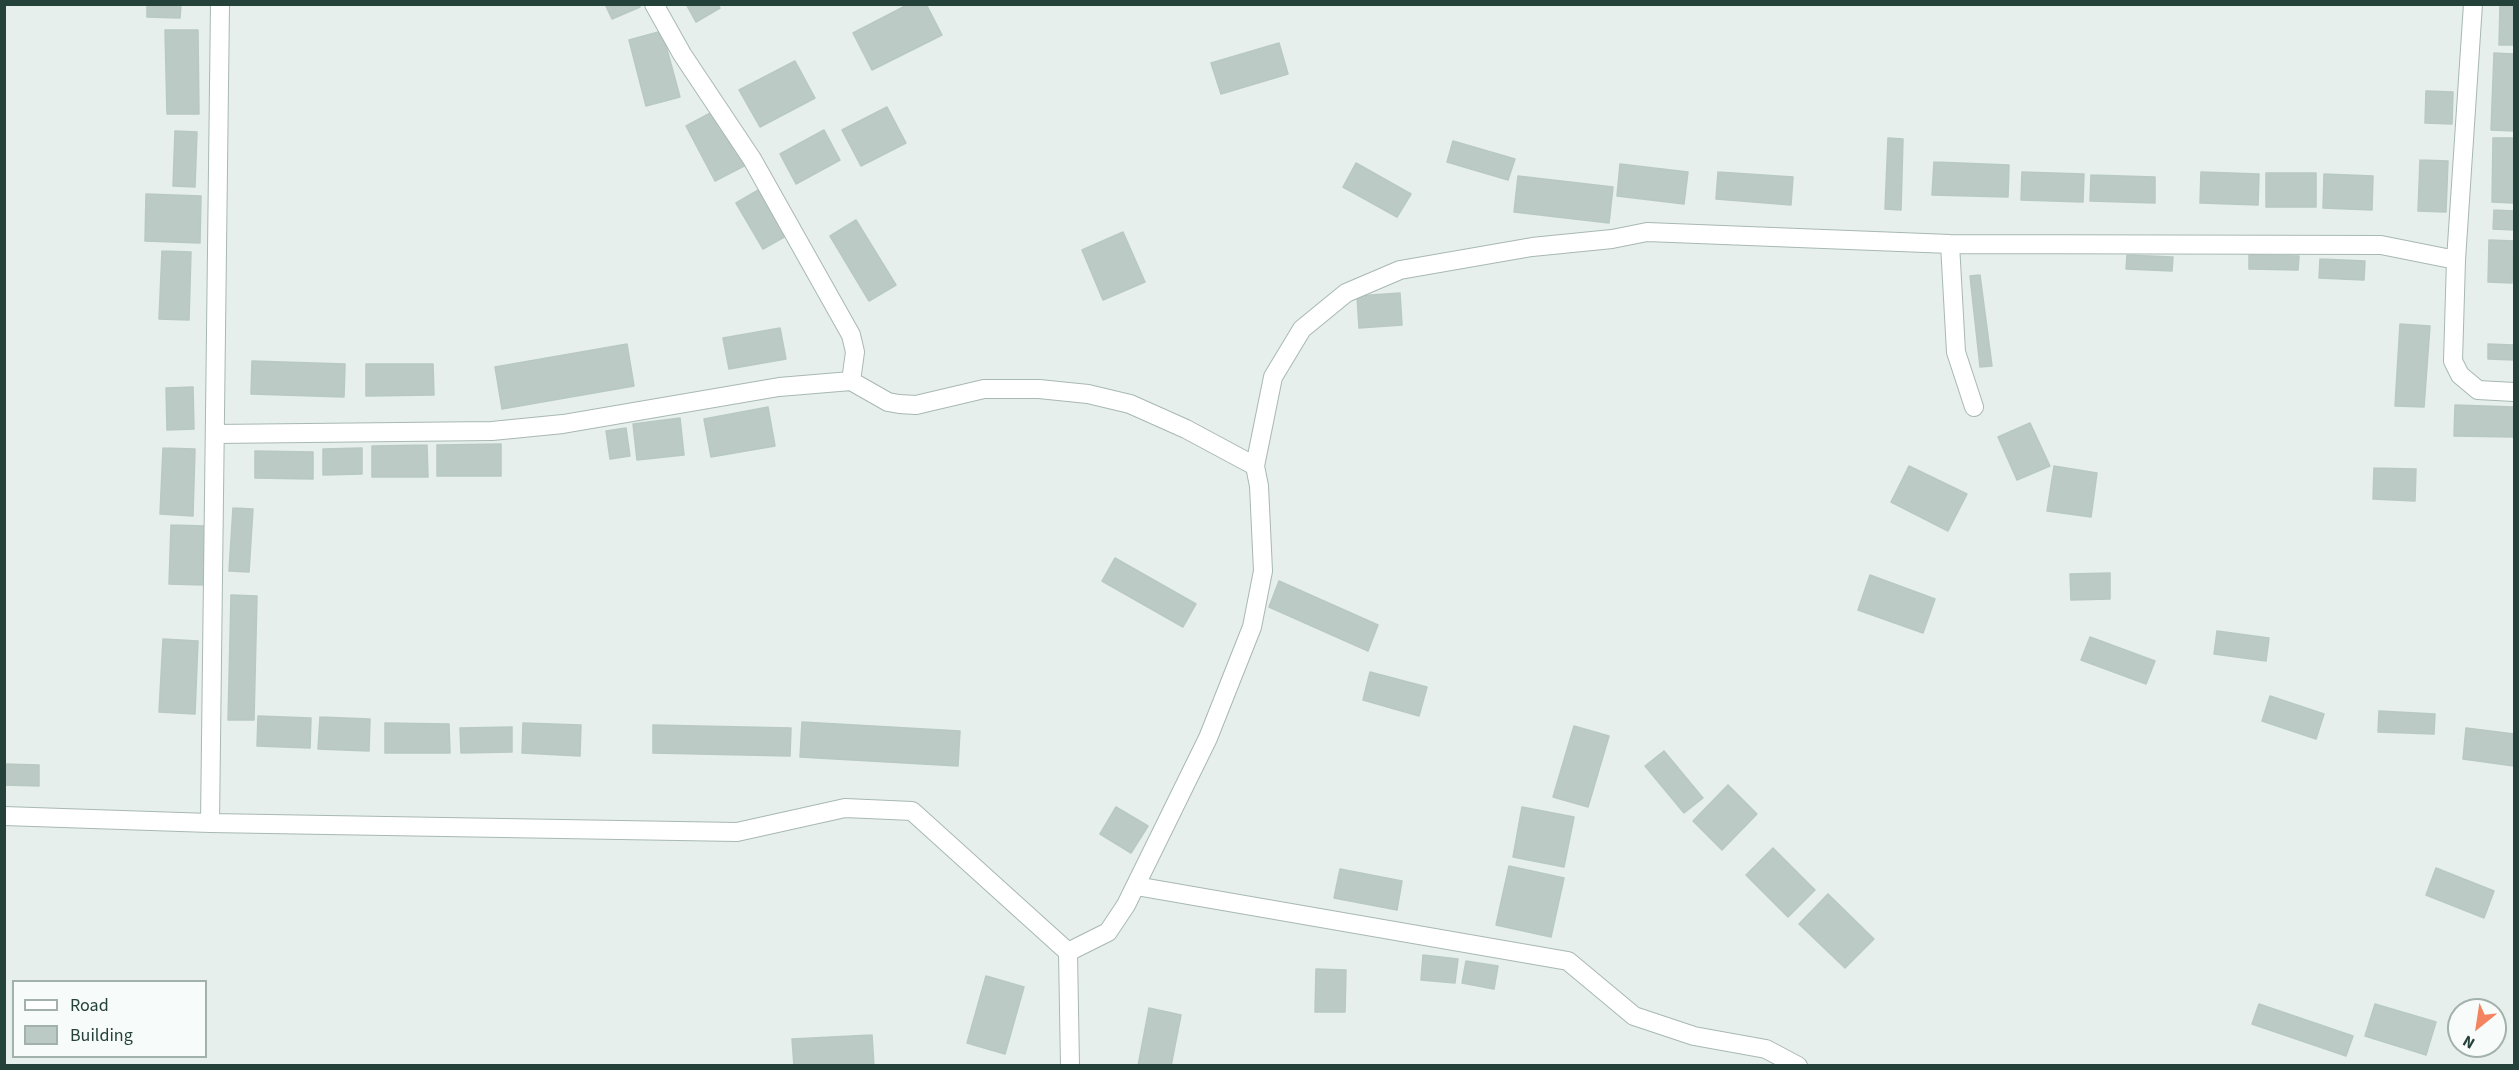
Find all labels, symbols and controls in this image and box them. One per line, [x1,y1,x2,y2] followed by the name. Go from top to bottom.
[12,980,207,1058] legend
[70,993,109,1018] text: Road
[2447,998,2507,1058] north arrow
[70,1023,133,1048] text: Building
[2459,1030,2479,1054] text: N

